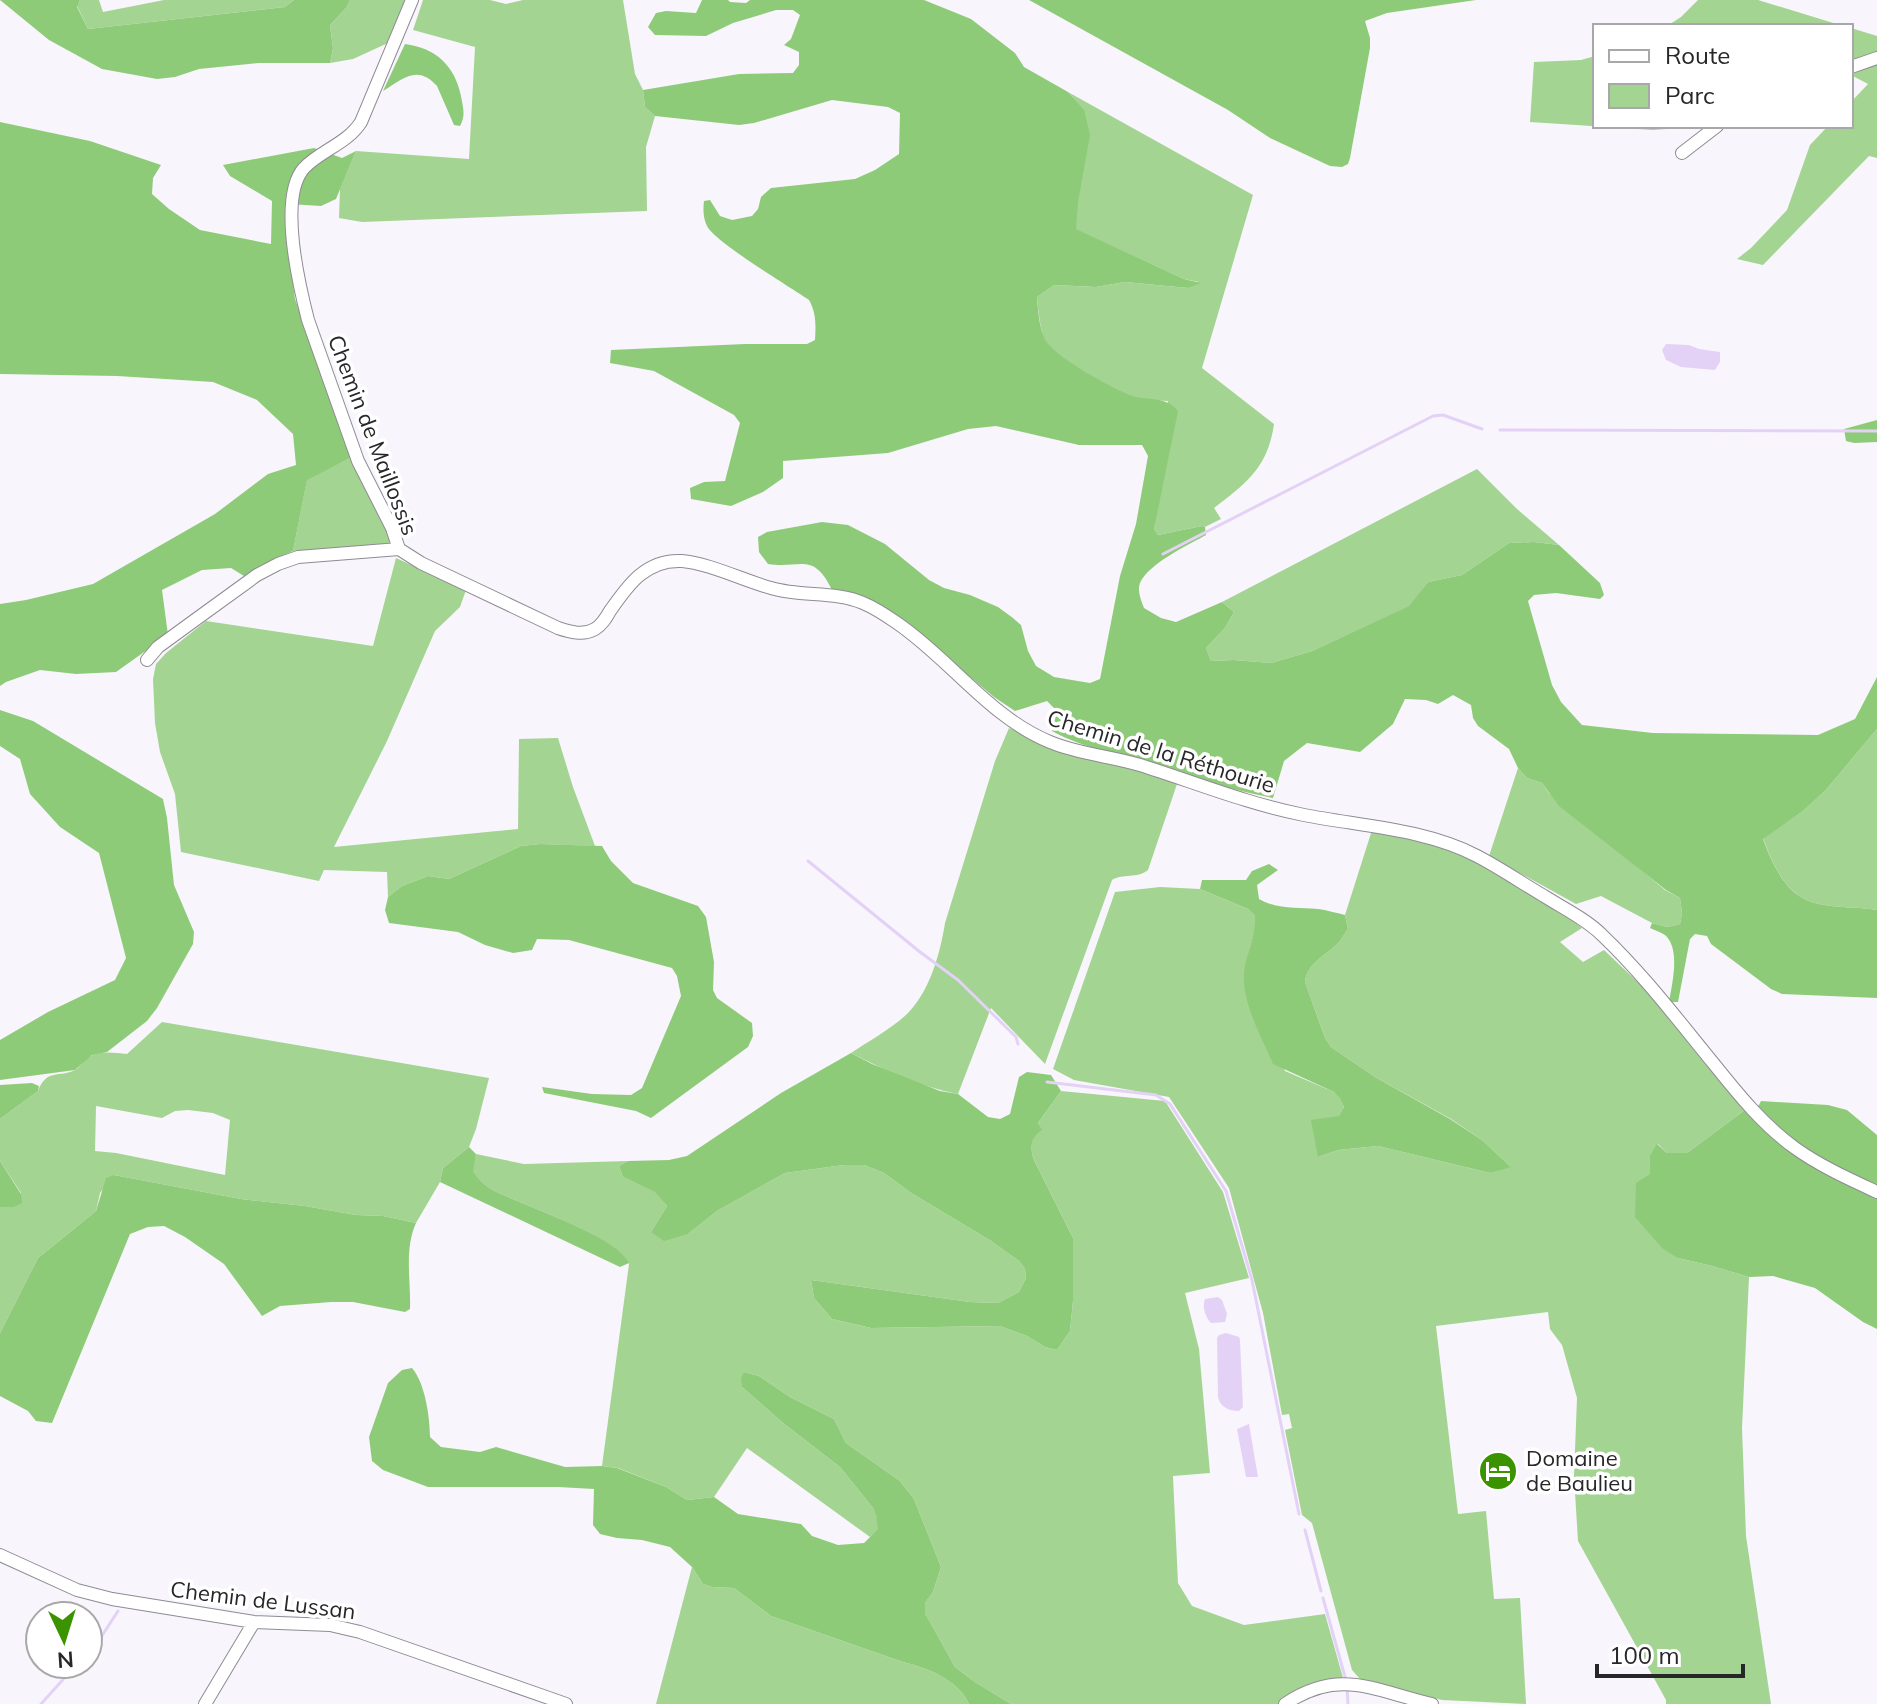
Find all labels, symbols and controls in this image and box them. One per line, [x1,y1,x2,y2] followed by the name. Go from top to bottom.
[1593,24,1853,128] legend
[1665,40,1730,70] text: Route
[1665,80,1715,110] text: Parc
[322,331,424,539] street label: Chemin de Maillossis
[1044,703,1278,799] street label: Chemin de la Réthourie
[1526,1444,1633,1497] place label: Domaine de Baulieu
[1477,1450,1519,1492] hotel icon: Domaine de Baulieu
[169,1575,357,1625] street label: Chemin de Lussan
[24,1600,104,1680] north arrow
[1597,1628,1743,1678] scale bar
[1609,1640,1680,1670] text: 100 m
[56,1645,75,1674] text: N

